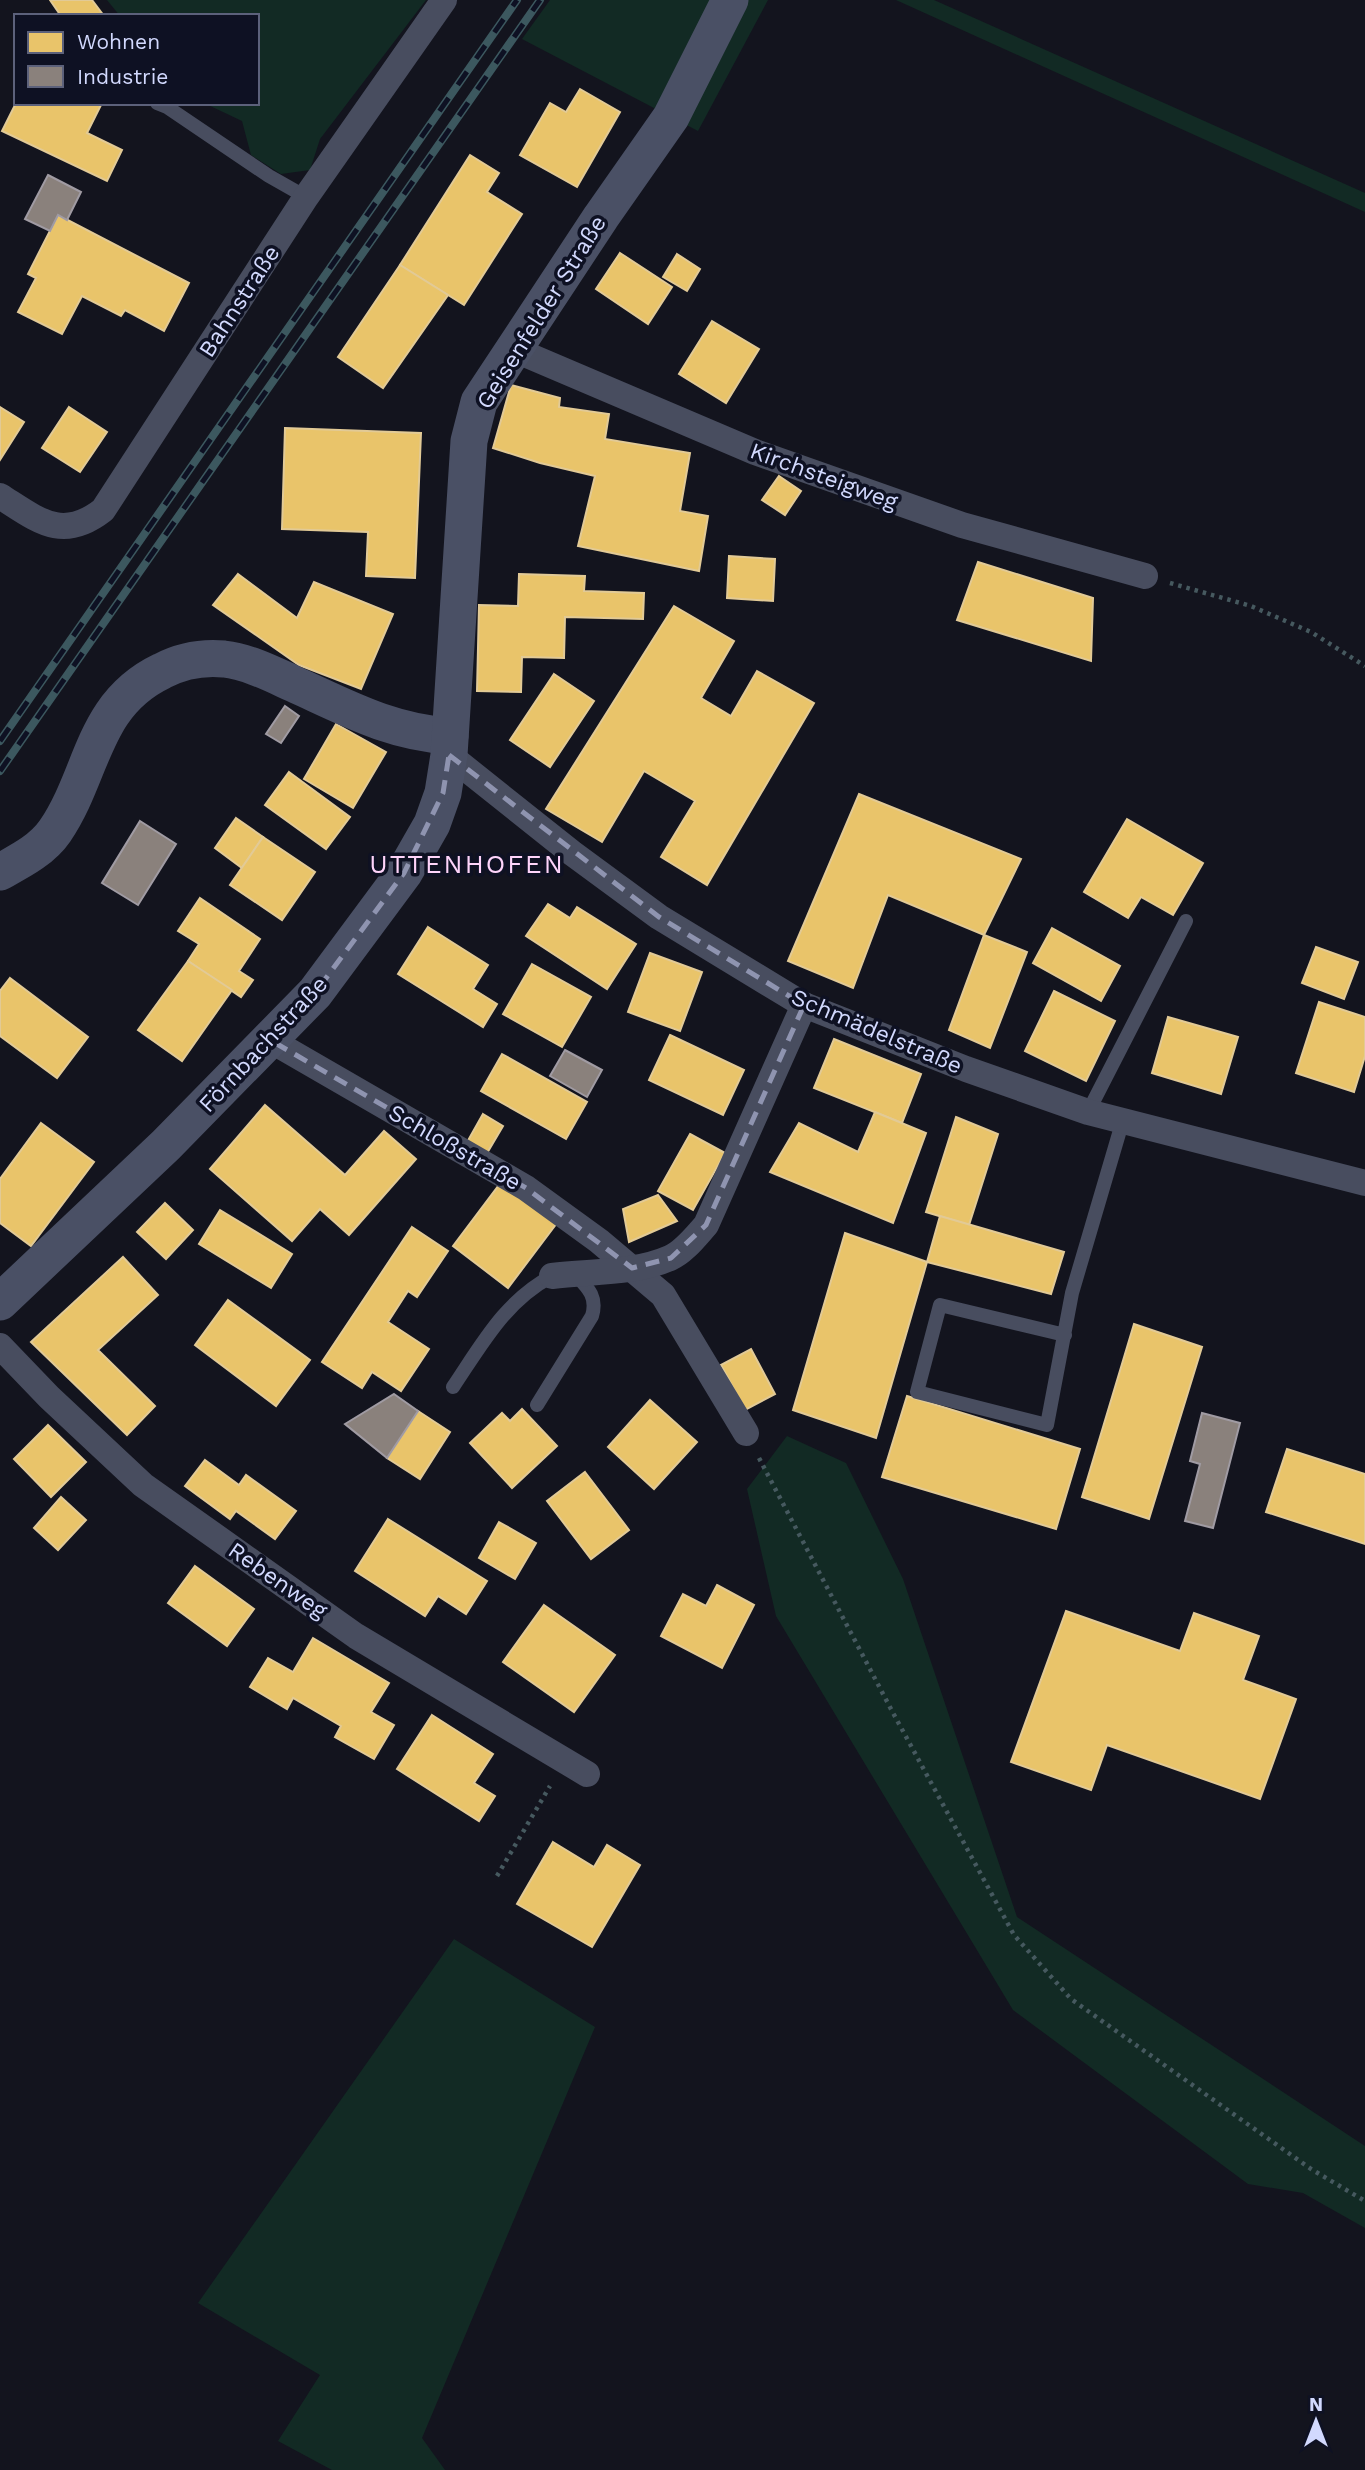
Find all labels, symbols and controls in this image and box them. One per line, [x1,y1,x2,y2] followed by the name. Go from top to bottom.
[14,14,259,105] legend
[77,29,160,54] text: Wohnen
[77,64,168,89] text: Industrie
[471,211,612,414] street label: Geisenfelder Straße
[193,240,286,362] street label: Bahnstraße
[746,437,902,516] street label: Kirchsteigweg
[369,849,565,879] district label: UTTENHOFEN
[193,971,333,1118] street label: Förnbachstraße
[787,983,966,1080] street label: Schmädelstraße
[384,1099,526,1196] street label: Schloßstraße
[223,1537,333,1625] street label: Rebenweg
[1281,2386,1351,2456] north arrow
[1309,2393,1323,2416] text: N

